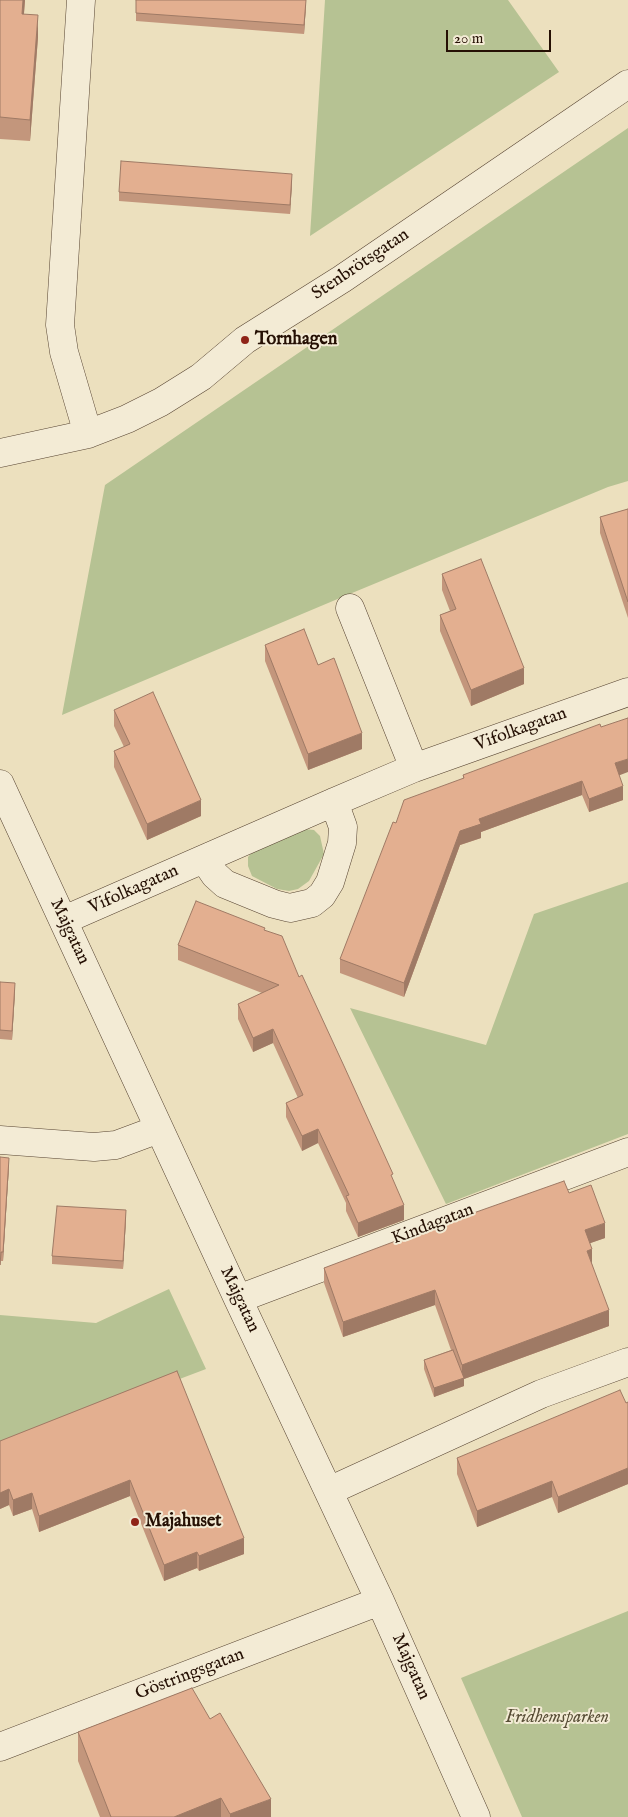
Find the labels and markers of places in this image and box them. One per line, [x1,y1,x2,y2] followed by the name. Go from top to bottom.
[255,329,337,351] place label: Tornhagen
[239,334,251,346] marker: Tornhagen
[145,1511,221,1533] place label: Majahuset
[129,1516,141,1528] marker: Majahuset

